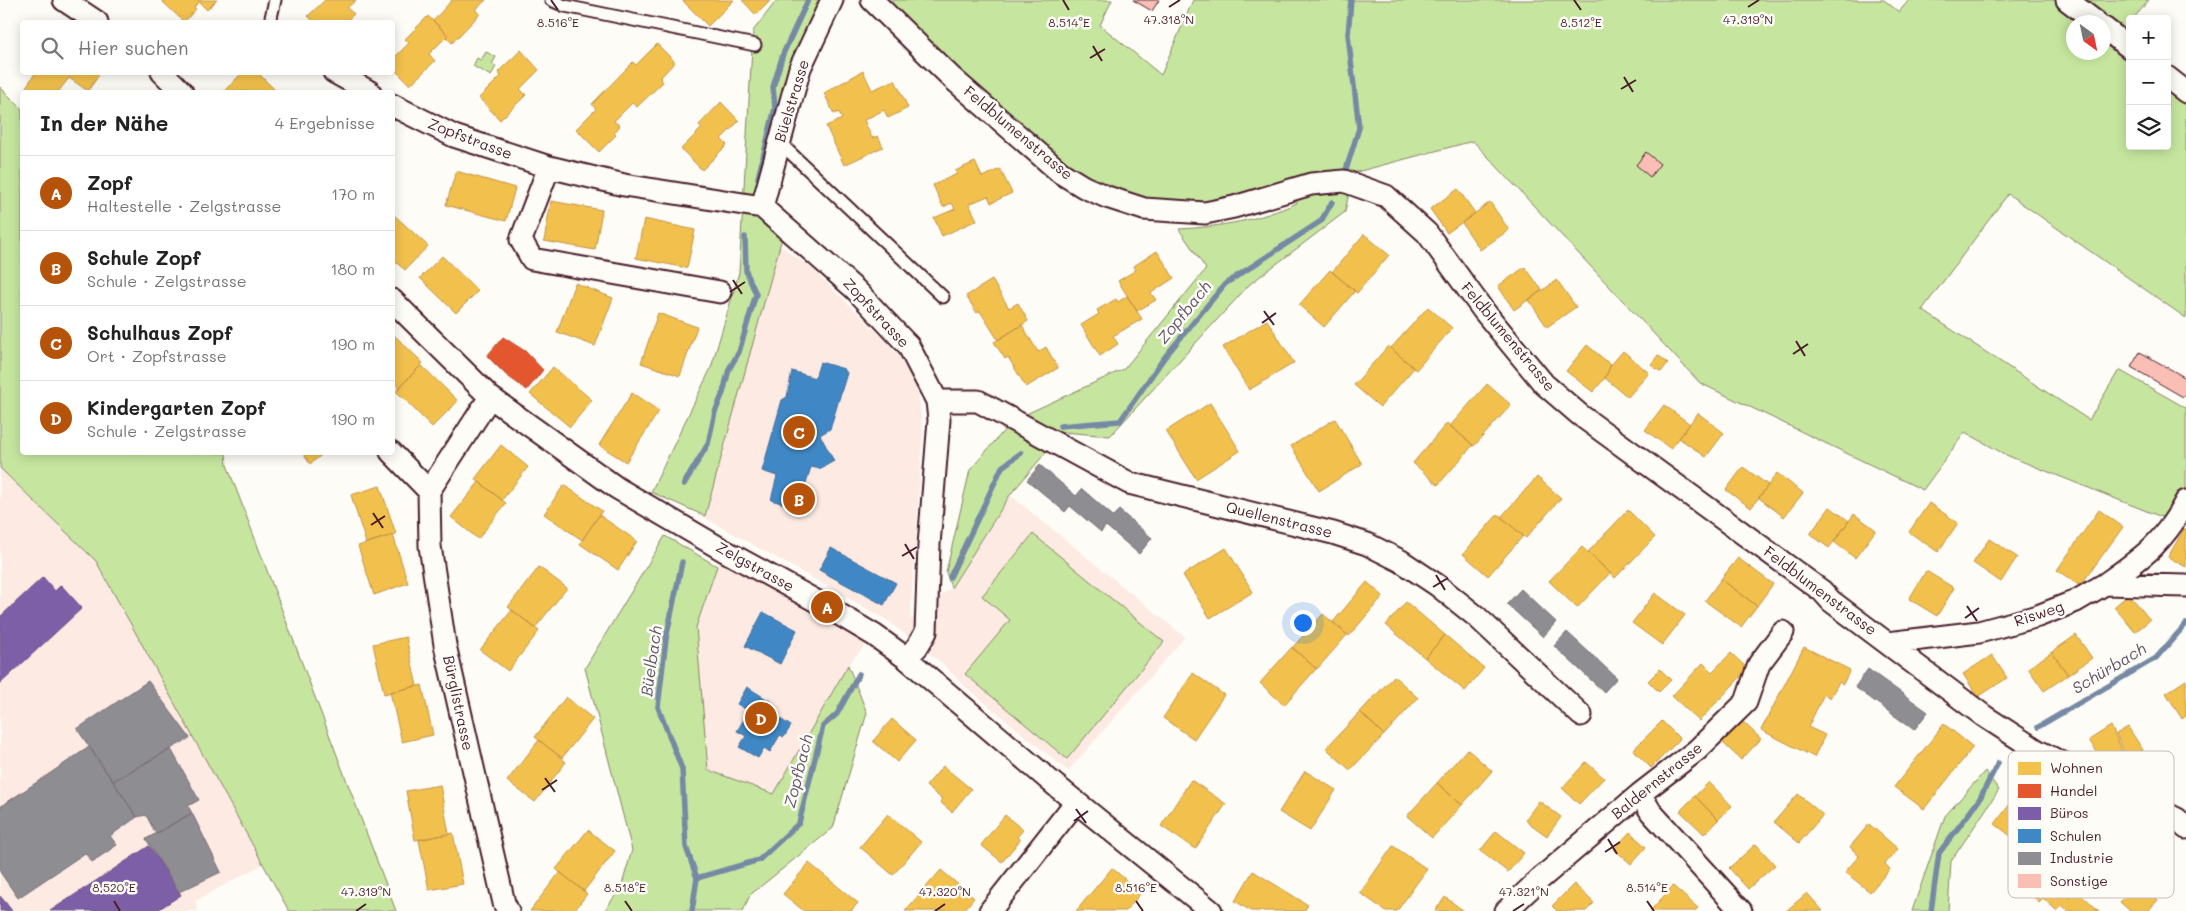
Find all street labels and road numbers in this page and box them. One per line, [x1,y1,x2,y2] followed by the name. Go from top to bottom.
[769,57,813,144] street label: Büelstrasse
[960,81,1077,184] street label: Feldblumenstrasse
[425,113,515,163] street label: Zopfstrasse
[839,273,914,352] street label: Zopfstrasse
[1457,278,1560,395] street label: Feldblumenstrasse
[1224,496,1335,542] street label: Quellenstrasse
[713,536,798,596] street label: Zelgstrasse
[1760,541,1881,639] street label: Feldblumenstrasse
[2011,596,2066,630] street label: Risweg
[439,653,479,752] street label: Bürglistrasse
[1607,737,1706,823] street label: Baldernstrasse

